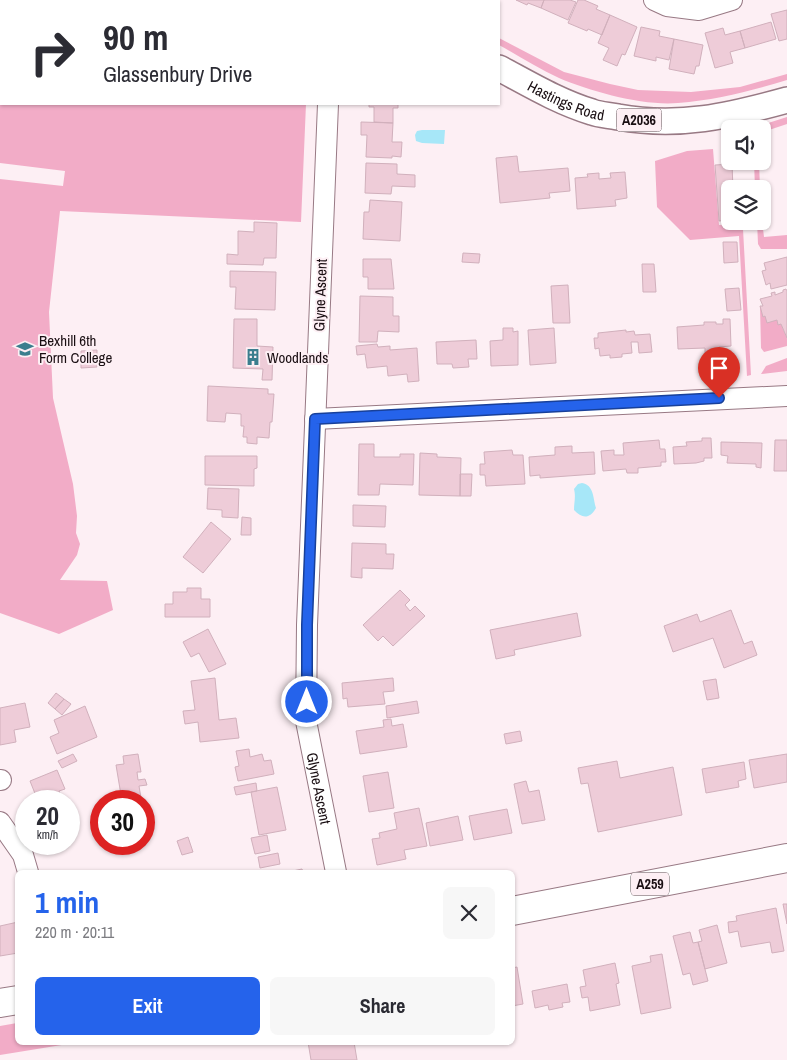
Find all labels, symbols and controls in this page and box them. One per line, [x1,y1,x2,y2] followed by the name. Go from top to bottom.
[103,14,168,61] text: 90 m
[20,20,85,85] icon: right
[103,59,252,89] text: Glassenbury Drive
[524,75,606,125] street label: Hastings Road
[616,108,662,132] road number: A2036
[721,120,771,230] map controls
[721,120,771,170] button: sound
[721,180,771,230] button: layers
[308,258,332,332] street label: Glyne Ascent
[39,330,112,368] place label: Bexhill 6th Form College
[15,339,35,359] school or university icon: Bexhill 6th Form College
[243,347,263,367] building icon: Woodlands
[267,347,328,368] place label: Woodlands
[698,347,740,398] pin
[705,354,733,382] icon: arrive
[280,675,332,727] position arrow
[302,751,337,826] street label: Glyne Ascent
[90,790,155,855] speed limit sign: 30
[36,799,59,833] text: 20
[37,827,58,843] text: km/h
[631,872,669,896] road number: A259
[35,882,99,922] text: 1 min
[443,887,495,939] button: close
[35,921,114,943] text: 220 m · 20:11
[35,977,260,1035] button: Exit
[270,977,495,1035] button: Share

